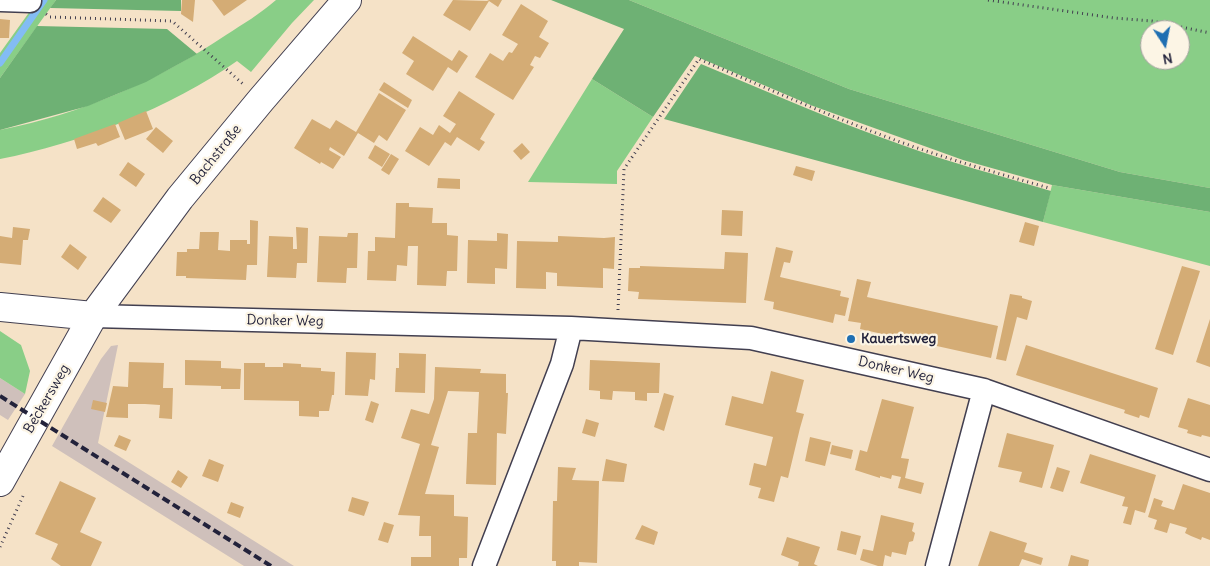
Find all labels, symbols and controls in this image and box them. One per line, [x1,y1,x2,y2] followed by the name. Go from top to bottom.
[1140,20,1190,70] north arrow
[1161,49,1174,69] text: N
[187,122,245,188] street label: Bachstraße
[246,312,324,330] street label: Donker Weg
[861,331,936,347] place label: Kauertsweg
[845,333,857,345] marker: Kauertsweg
[857,353,935,387] street label: Donker Weg
[21,362,73,436] street label: Beckersweg

